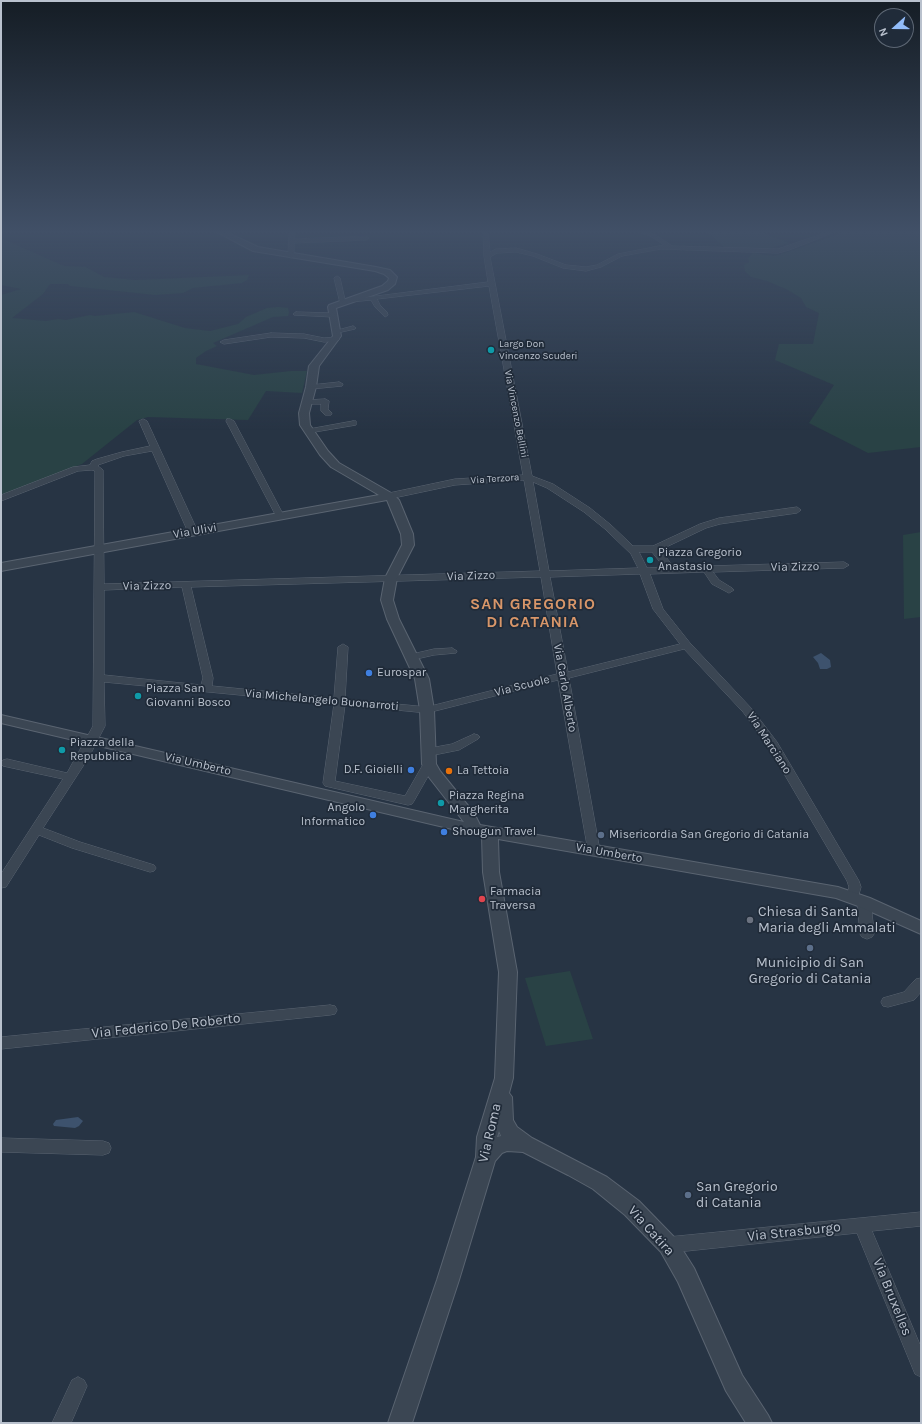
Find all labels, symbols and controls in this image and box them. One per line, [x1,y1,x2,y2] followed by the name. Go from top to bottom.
[874,8,914,48] north arrow
[876,26,891,38] text: N
[499,338,577,362] place label: Largo Don Vincenzo Scuderi
[486,345,496,355] marker: Largo Don Vincenzo Scuderi
[502,369,530,459] street label: Via Vincenzo Bellini
[470,471,520,487] street label: Via Terzora
[172,520,218,542] street label: Via Ulivi
[658,546,742,574] place label: Piazza Gregorio Anastasio
[645,555,655,565] marker: Piazza Gregorio Anastasio
[771,559,819,575] street label: Via Zizzo
[447,568,495,584] street label: Via Zizzo
[123,578,171,594] street label: Via Zizzo
[470,594,596,632] district label: SAN GREGORIO DI CATANIA
[550,643,580,733] street label: Via Carlo Alberto
[377,666,426,680] place label: Eurospar
[364,668,374,678] marker: Eurospar
[493,672,551,700] street label: Via Scuole
[146,682,230,710] place label: Piazza San Giovanni Bosco
[244,686,400,714] street label: Via Michelangelo Buonarroti
[133,691,143,701] marker: Piazza San Giovanni Bosco
[744,709,794,777] street label: Via Marciano
[70,736,134,764] place label: Piazza della Repubblica
[57,745,67,755] marker: Piazza della Repubblica
[163,749,233,779] street label: Via Umberto
[344,763,403,777] place label: D.F. Gioielli
[457,764,509,778] place label: La Tettoia
[406,765,416,775] marker: D.F. Gioielli
[444,766,454,776] marker: La Tettoia
[449,789,524,817] place label: Piazza Regina Margherita
[436,798,446,808] marker: Piazza Regina Margherita
[301,801,365,829] place label: Angolo Informatico
[368,810,378,820] marker: Angolo Informatico
[452,825,536,839] place label: Shougun Travel
[439,827,449,837] marker: Shougun Travel
[609,828,809,842] place label: Misericordia San Gregorio di Catania
[596,830,606,840] marker: Misericordia San Gregorio di Catania
[575,840,643,866] street label: Via Umberto
[490,885,541,913] place label: Farmacia Traversa
[477,894,487,904] marker: Farmacia Traversa
[758,904,896,936] place label: Chiesa di Santa Maria degli Ammalati
[745,915,755,925] marker: Chiesa di Santa Maria degli Ammalati
[805,943,815,953] marker: Municipio di San Gregorio di Catania
[749,955,871,988] place label: Municipio di San Gregorio di Catania
[91,1010,241,1042] street label: Via Federico De Roberto
[475,1102,505,1164] street label: Via Roma
[696,1179,778,1212] place label: San Gregorio di Catania
[683,1190,693,1200] marker: San Gregorio di Catania
[624,1203,678,1259] street label: Via Catira
[746,1219,842,1245] street label: Via Strasburgo
[869,1256,915,1338] street label: Via Bruxelles

